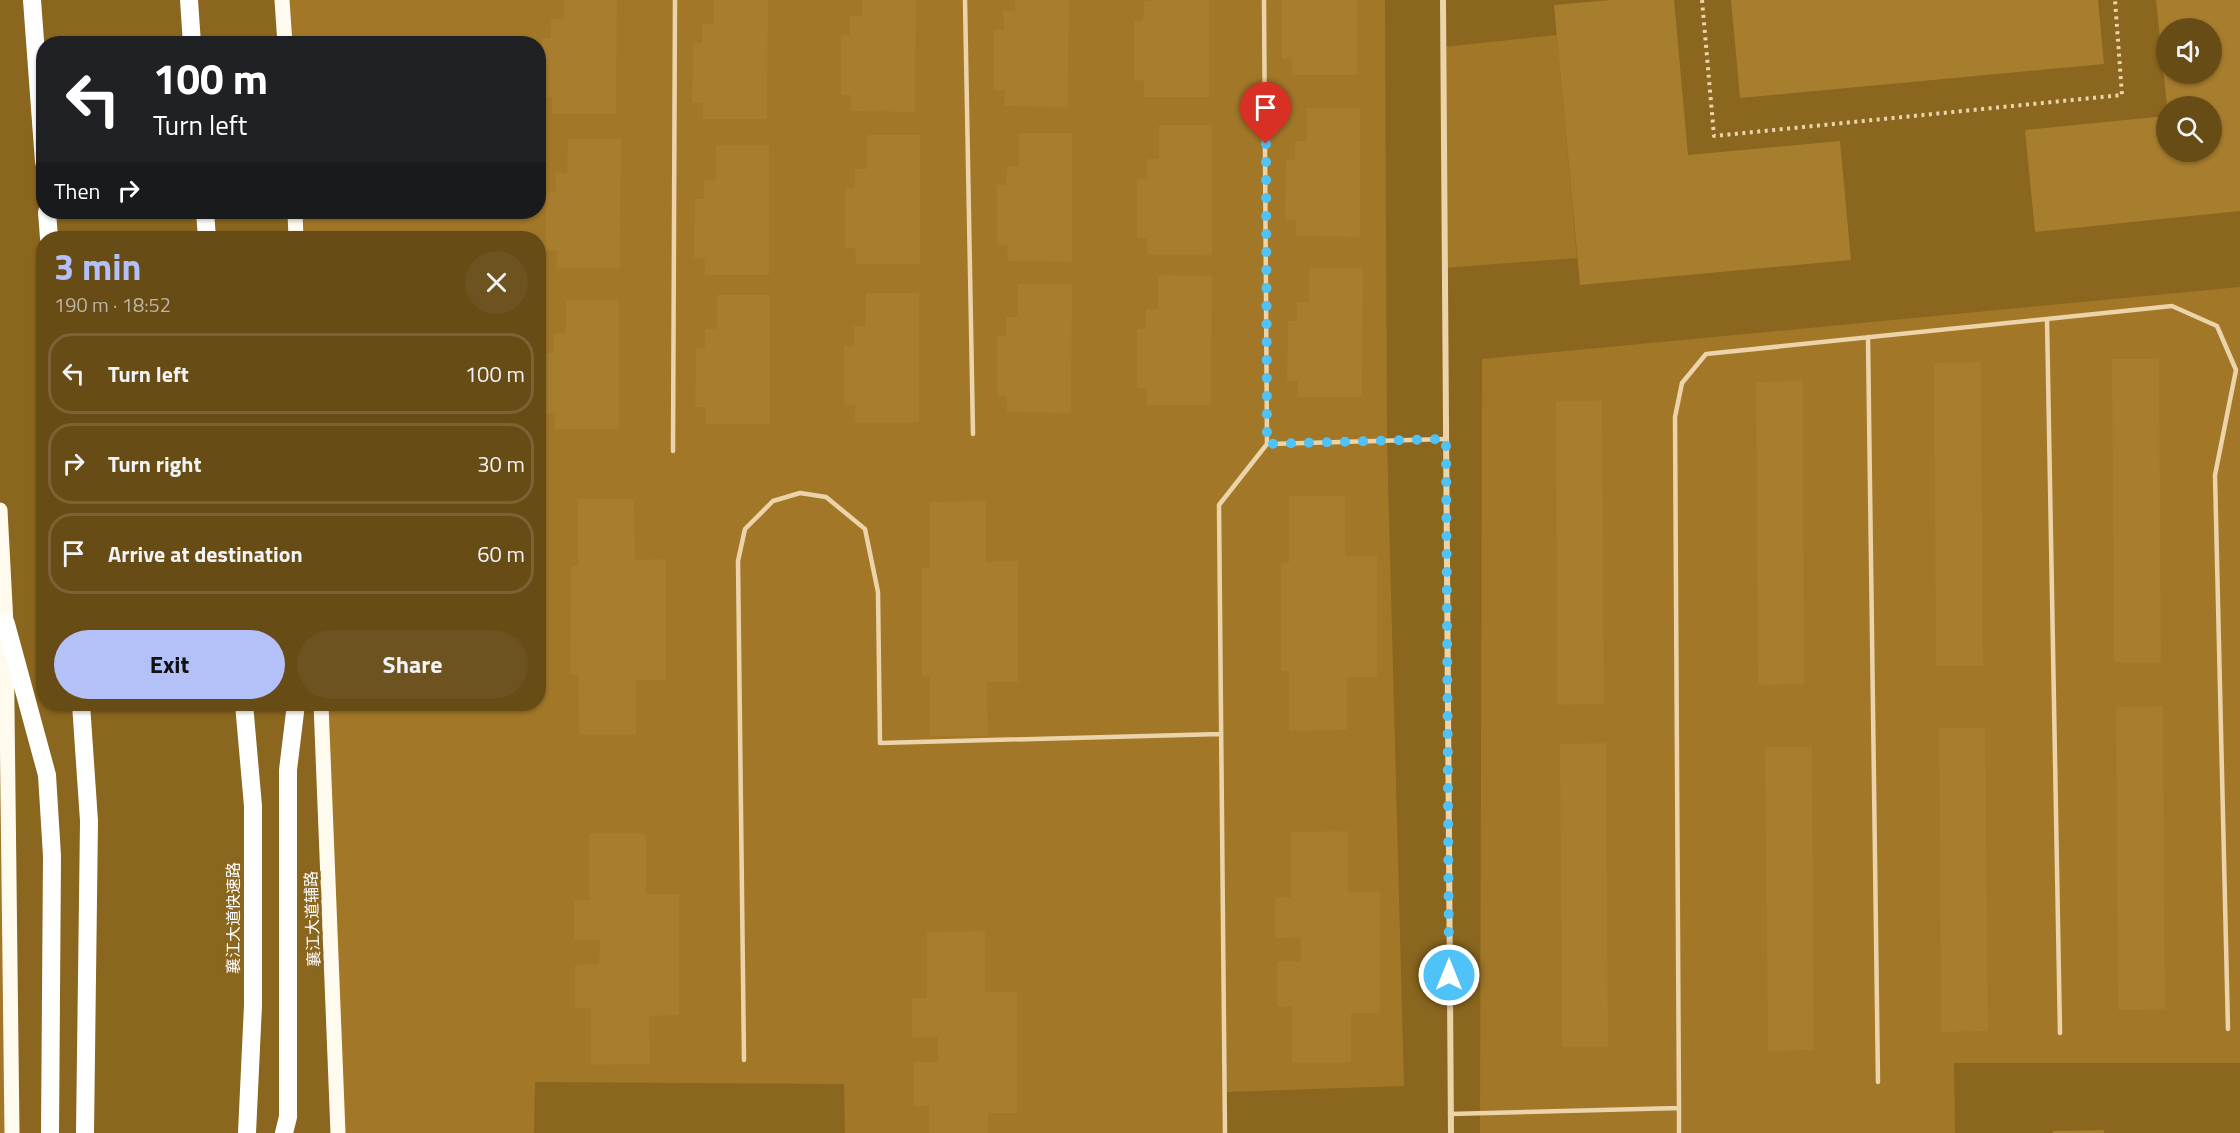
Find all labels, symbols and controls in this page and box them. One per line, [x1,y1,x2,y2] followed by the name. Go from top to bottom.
[2156,18,2222,162] map controls
[2156,18,2222,84] button: sound
[153,46,268,110] text: 100 m
[54,60,132,138] icon: left
[1240,82,1291,144] pin
[1249,91,1282,124] icon: arrive
[2156,96,2222,162] button: search
[153,104,247,145] text: Turn left
[54,174,100,208] text: Then
[112,174,145,207] icon: right
[54,239,141,294] text: 3 min
[465,251,528,314] button: close
[54,289,171,320] text: 190 m · 18:52
[57,357,90,390] icon: left
[108,357,189,391] text: Turn left
[465,357,525,391] text: 100 m
[57,447,90,480] icon: right
[108,447,202,481] text: Turn right
[477,447,525,481] text: 30 m
[57,537,90,570] icon: arrive
[108,537,303,571] text: Arrive at destination
[477,537,525,571] text: 60 m
[54,630,285,699] button: Exit
[297,630,528,699] button: Share
[221,862,245,974] street label: 襄江大道快速路
[298,871,326,967] street label: 襄江大道辅路
[1417,943,1481,1007] position arrow

